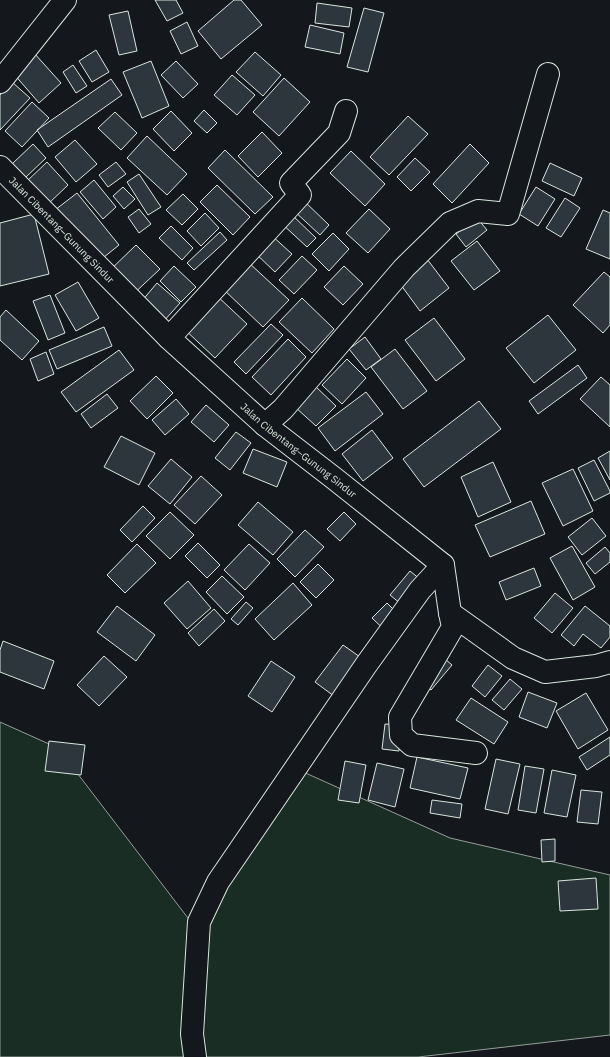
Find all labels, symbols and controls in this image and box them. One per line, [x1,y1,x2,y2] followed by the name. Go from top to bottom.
[6,174,118,286] street label: Jalan Cibentang–Gunung Sindur
[238,400,360,500] street label: Jalan Cibentang–Gunung Sindur

